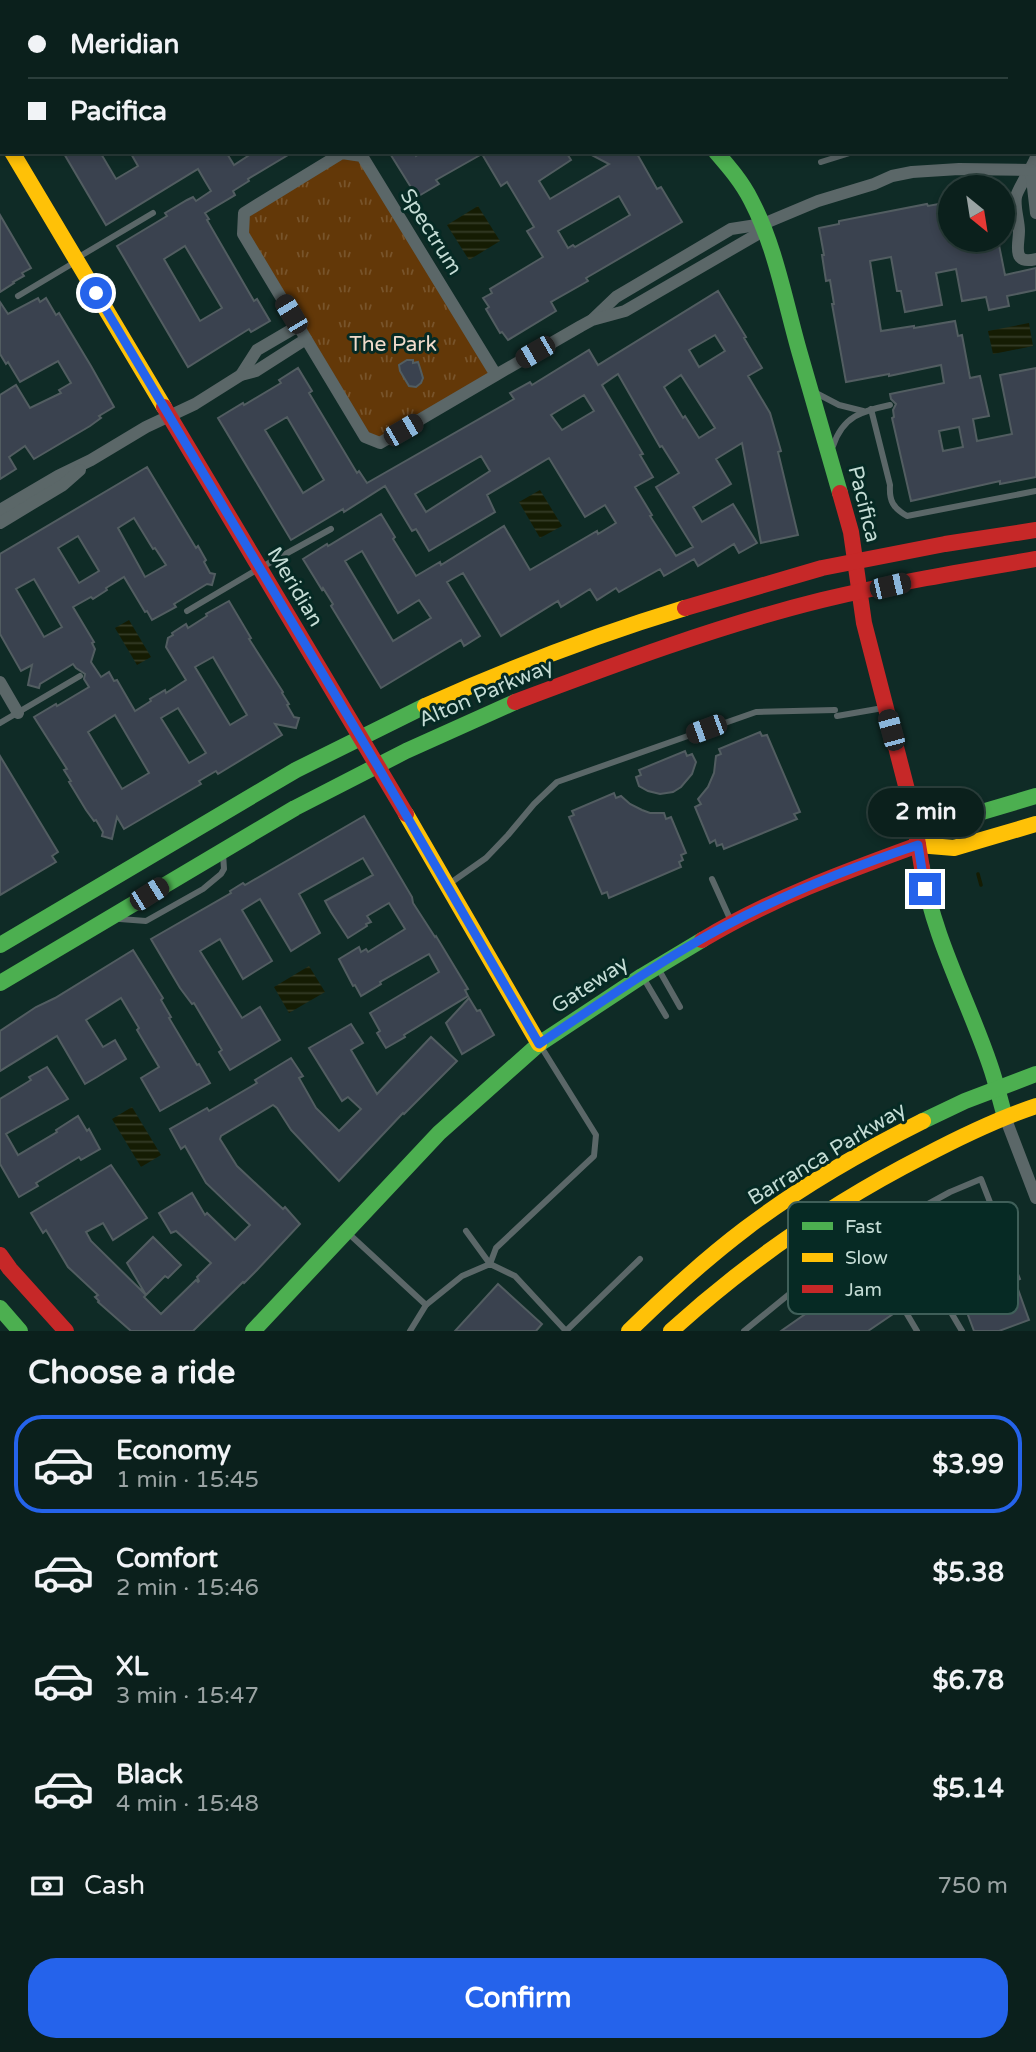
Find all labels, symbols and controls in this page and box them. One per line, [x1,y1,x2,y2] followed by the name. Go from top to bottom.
[70,29,179,60] text: Meridian
[70,96,167,127] text: Pacifica
[938,175,1015,252] north arrow
[938,175,1015,252] map controls
[395,184,467,280] street label: Spectrum
[80,277,112,309] route start
[272,291,311,337] car
[349,332,437,357] park label: The Park
[512,332,559,372] car
[380,410,427,450] car
[842,463,886,545] street label: Pacifica
[262,543,328,631] street label: Meridian
[868,571,913,601] car
[415,653,557,733] street label: Alton Parkway
[876,707,907,753] car
[683,712,730,746] car
[867,788,983,836] callout: 2 min
[895,798,957,826] text: 2 min
[909,873,941,905] route end
[126,874,173,914] car
[547,951,633,1019] street label: Gateway
[744,1097,910,1211] street label: Barranca Parkway
[788,1202,1018,1314] legend
[845,1216,882,1238] text: Fast
[845,1247,888,1269] text: Slow
[845,1279,882,1301] text: Jam
[28,1354,235,1392] text: Choose a ride
[32,1433,95,1496] icon: car
[116,1435,231,1466] text: Economy
[932,1449,1004,1480] text: $3.99
[116,1466,259,1494] text: 1 min · 15:45
[32,1541,95,1604] icon: car
[116,1543,218,1574] text: Comfort
[932,1557,1004,1588] text: $5.38
[116,1574,259,1602] text: 2 min · 15:46
[32,1649,95,1712] icon: car
[116,1651,148,1682] text: XL
[932,1665,1004,1696] text: $6.78
[116,1682,259,1710] text: 3 min · 15:47
[32,1757,95,1820] icon: car
[116,1759,183,1790] text: Black
[932,1773,1004,1804] text: $5.14
[116,1790,259,1818] text: 4 min · 15:48
[28,1867,66,1905] icon: cash
[84,1870,145,1901] text: Cash
[938,1872,1008,1900] text: 750 m
[28,1958,1008,2038] button: Confirm

